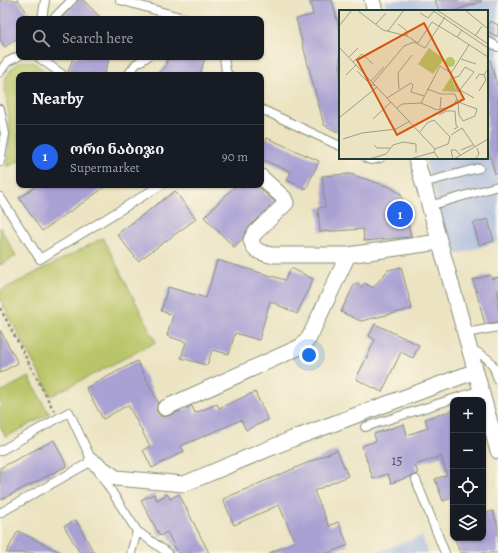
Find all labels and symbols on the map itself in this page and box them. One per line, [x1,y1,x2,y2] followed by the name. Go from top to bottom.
[339,10,488,159] inset map
[387,199,413,229] pin: 1
[299,345,319,365] your location
[392,451,402,470] house number: 15

